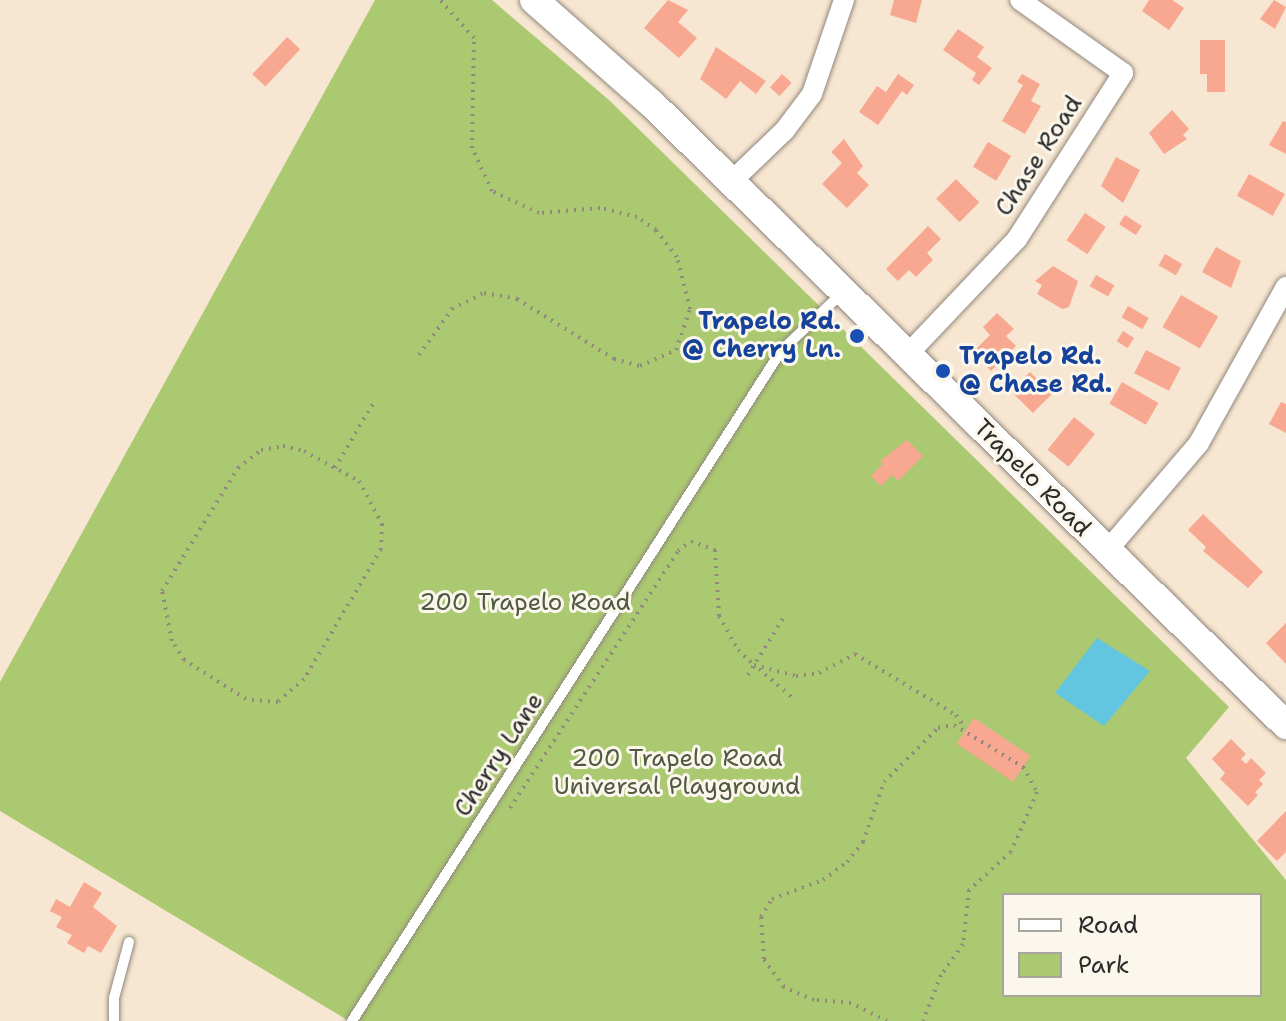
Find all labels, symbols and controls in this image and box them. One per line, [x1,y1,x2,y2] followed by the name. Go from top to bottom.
[989,90,1089,222] street label: Chase Road
[682,308,841,364] place label: Trapelo Rd. @ Cherry Ln.
[848,327,866,345] marker: Trapelo Rd. @ Cherry Ln.
[959,343,1112,399] place label: Trapelo Rd. @ Chase Rd.
[934,362,952,380] marker: Trapelo Rd. @ Chase Rd.
[967,413,1097,543] street label: Trapelo Road
[419,589,631,617] park label: 200 Trapelo Road
[448,688,550,822] street label: Cherry Lane
[554,745,800,801] park label: 200 Trapelo Road Universal Playground
[1002,893,1262,997] legend
[1078,909,1138,941] text: Road
[1078,949,1130,981] text: Park

